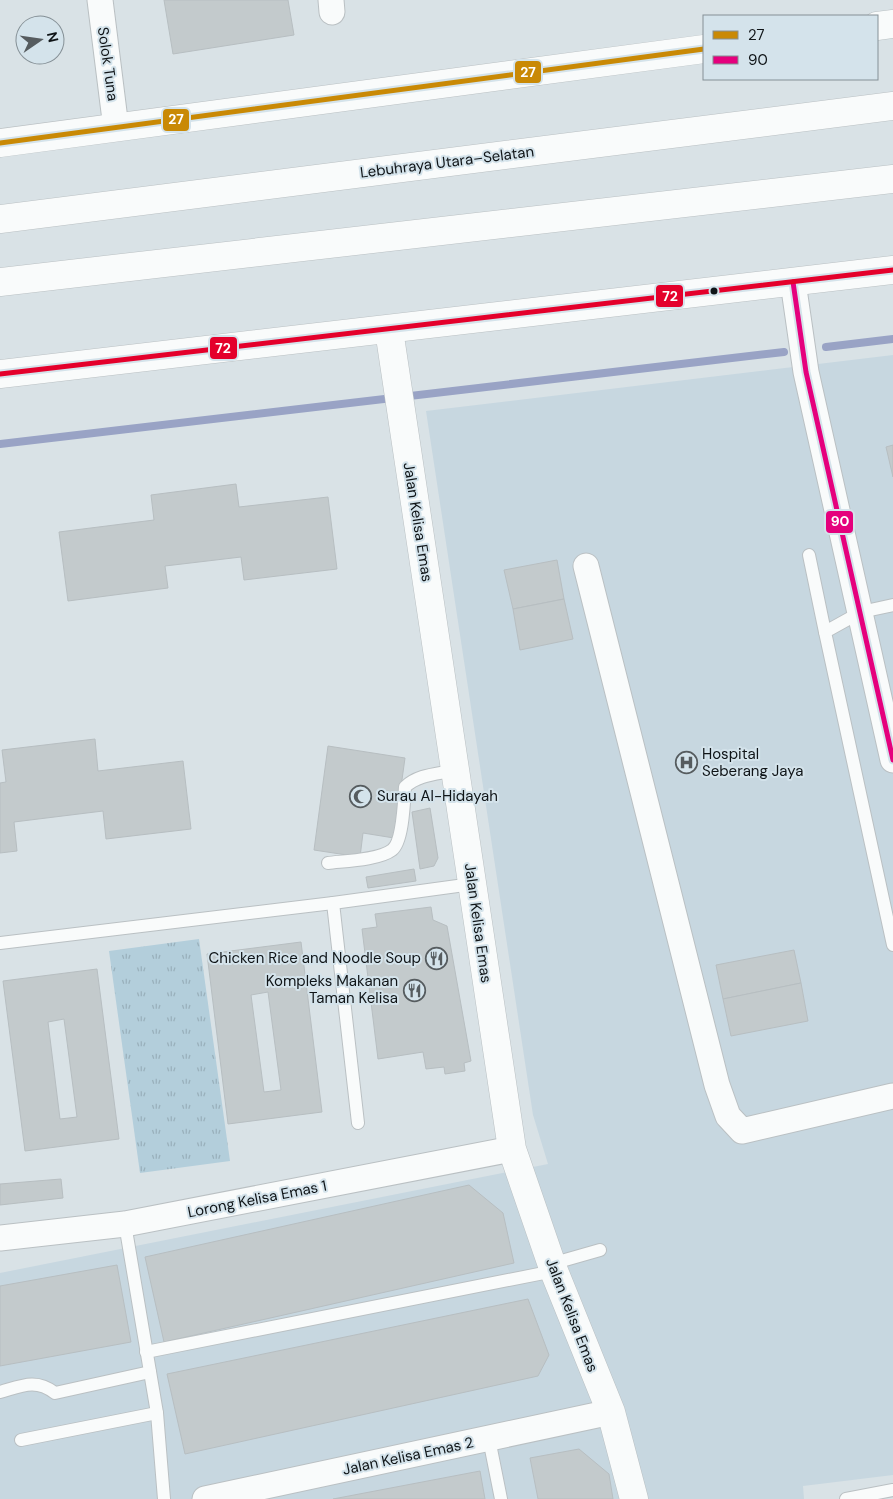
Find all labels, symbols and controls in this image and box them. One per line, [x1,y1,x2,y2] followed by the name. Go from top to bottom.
[15,15,65,65] north arrow
[703,15,878,80] legend
[748,25,764,45] text: 27
[93,26,123,102] street label: Solok Tuna
[43,30,63,44] text: N
[748,50,768,70] text: 90
[514,60,542,84] line badge: 27
[520,63,536,81] text: 27
[162,108,190,132] line badge: 27
[168,110,184,128] text: 27
[359,141,535,183] street label: Lebuhraya Utara–Selatan
[655,284,684,308] line badge: 72
[709,286,719,296] unlabelled marker
[662,287,678,305] text: 72
[209,336,238,360] line badge: 72
[215,339,231,357] text: 72
[399,461,437,583] street label: Jalan Kelisa Emas
[825,510,854,534] line badge: 90
[831,512,850,530] text: 90
[702,744,803,781] place label: Hospital Seberang Jaya
[674,751,698,775] hospital icon: Hospital Seberang Jaya
[349,784,373,808] mosque icon: Surau Al-Hidayah
[377,786,498,806] place label: Surau Al-Hidayah
[460,862,496,984] street label: Jalan Kelisa Emas
[425,946,449,970] restaurant icon: Chicken Rice and Noodle Soup
[209,948,421,968] place label: Chicken Rice and Noodle Soup
[266,971,398,1008] place label: Kompleks Makanan Taman Kelisa
[402,978,426,1002] restaurant icon: Kompleks Makanan Taman Kelisa
[186,1176,328,1222] street label: Lorong Kelisa Emas 1
[541,1255,603,1375] street label: Jalan Kelisa Emas
[341,1432,475,1480] street label: Jalan Kelisa Emas 2

